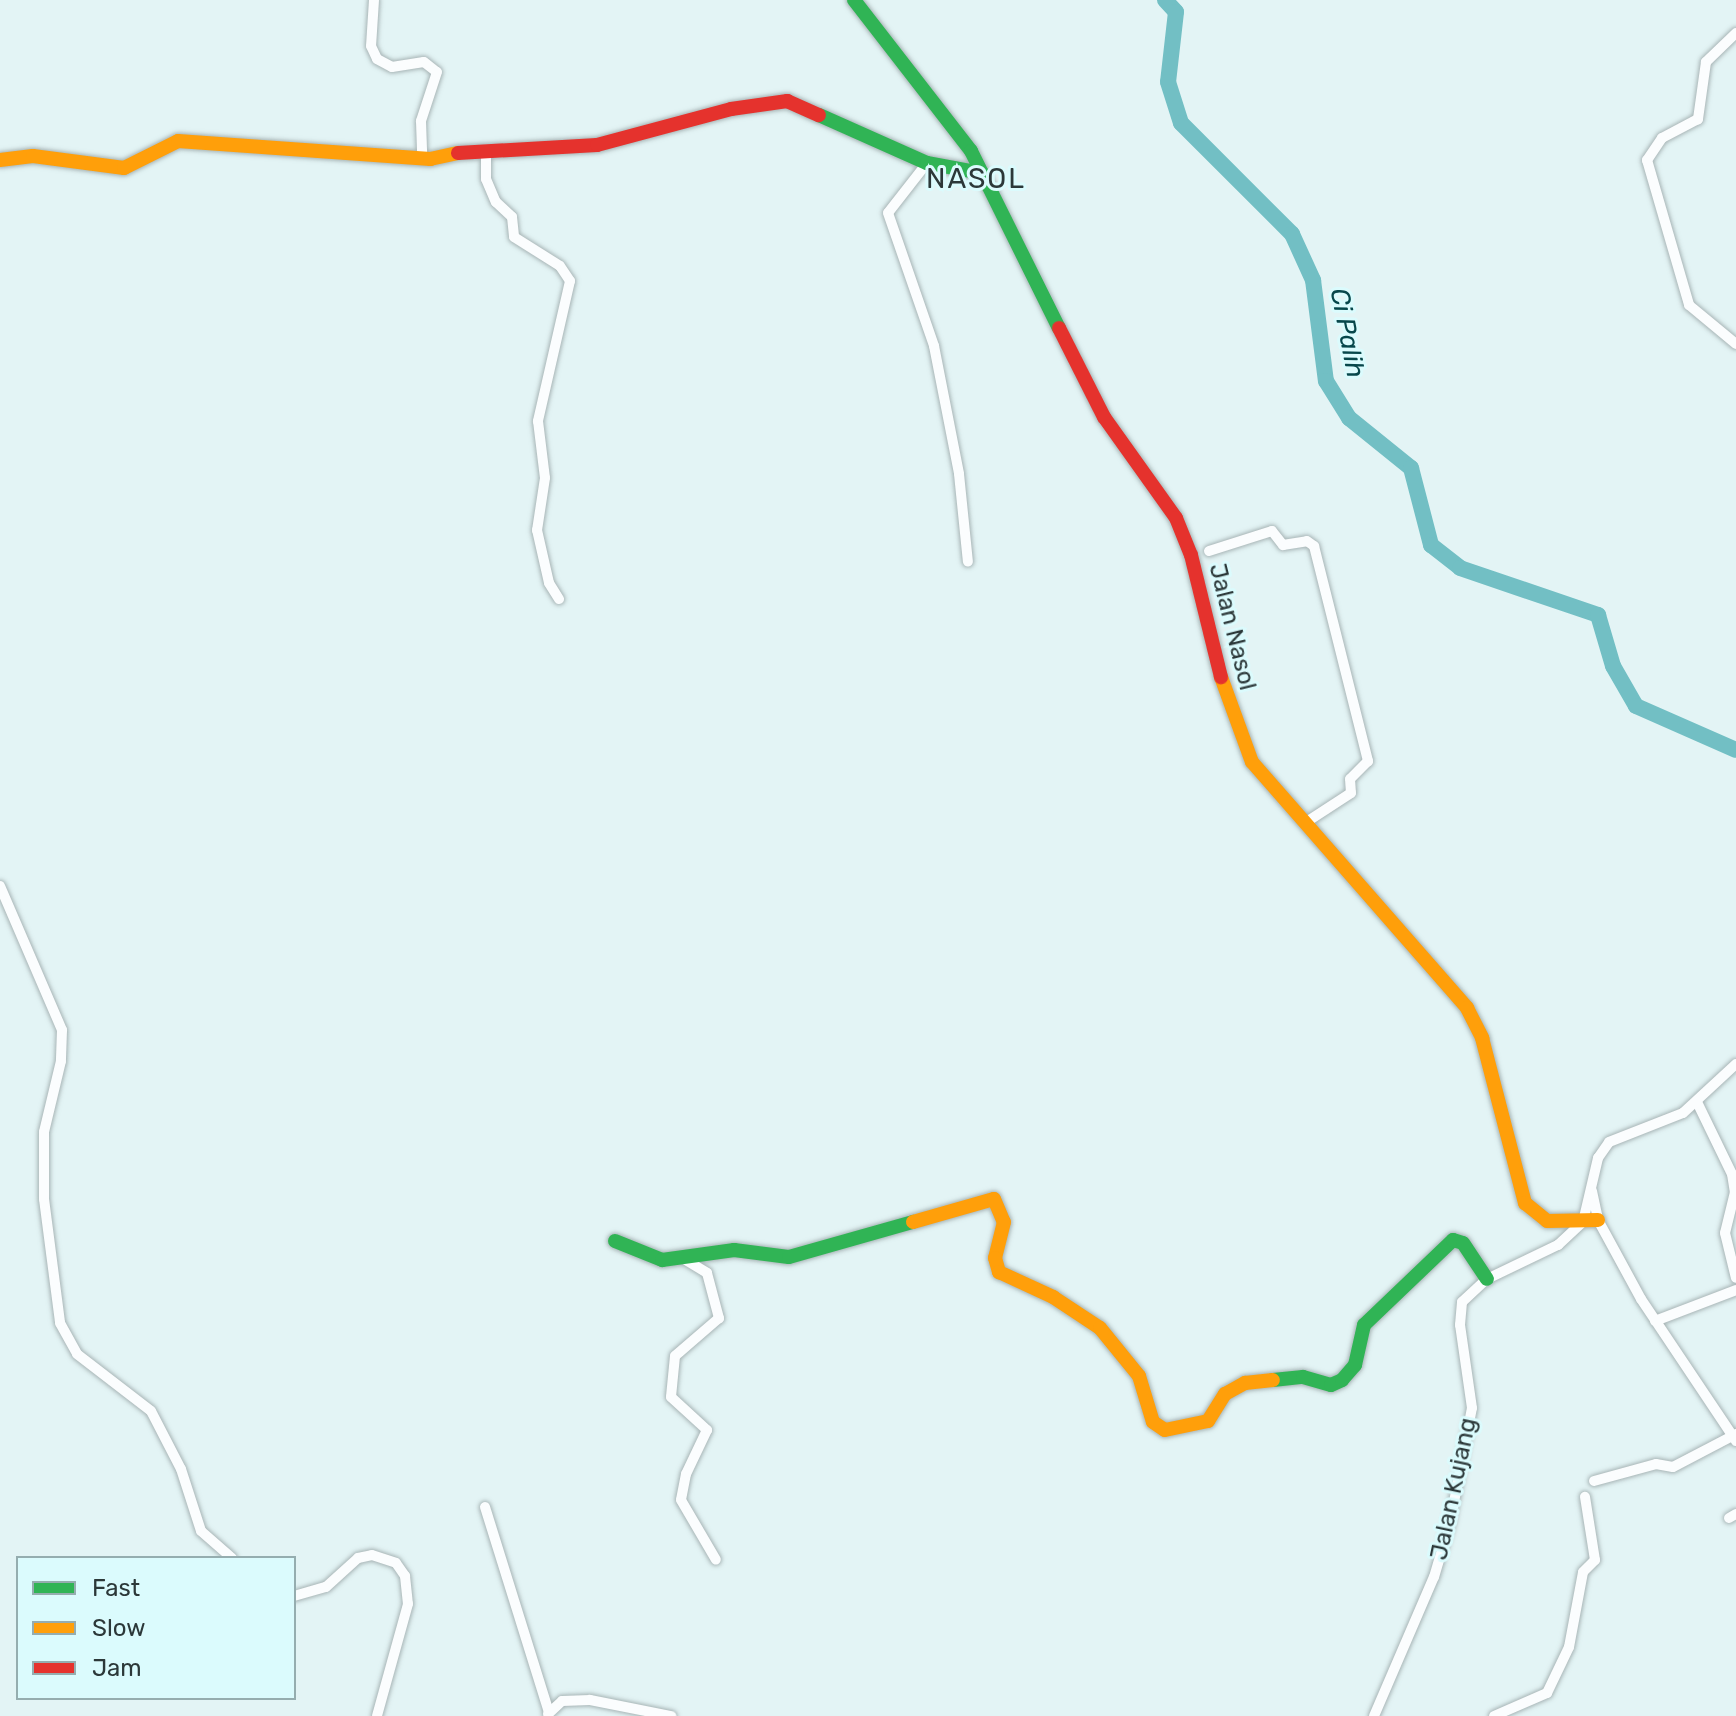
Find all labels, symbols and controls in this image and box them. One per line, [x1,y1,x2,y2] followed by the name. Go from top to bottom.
[926,162,1026,196] district label: NASOL
[1323,286,1371,380] water label: Ci Palih
[1202,561,1262,693] street label: Jalan Nasol
[1425,1415,1483,1563] street label: Jalan Kujang
[16,1556,296,1700] legend
[92,1574,140,1602] text: Fast
[92,1614,145,1642] text: Slow
[92,1654,142,1682] text: Jam

